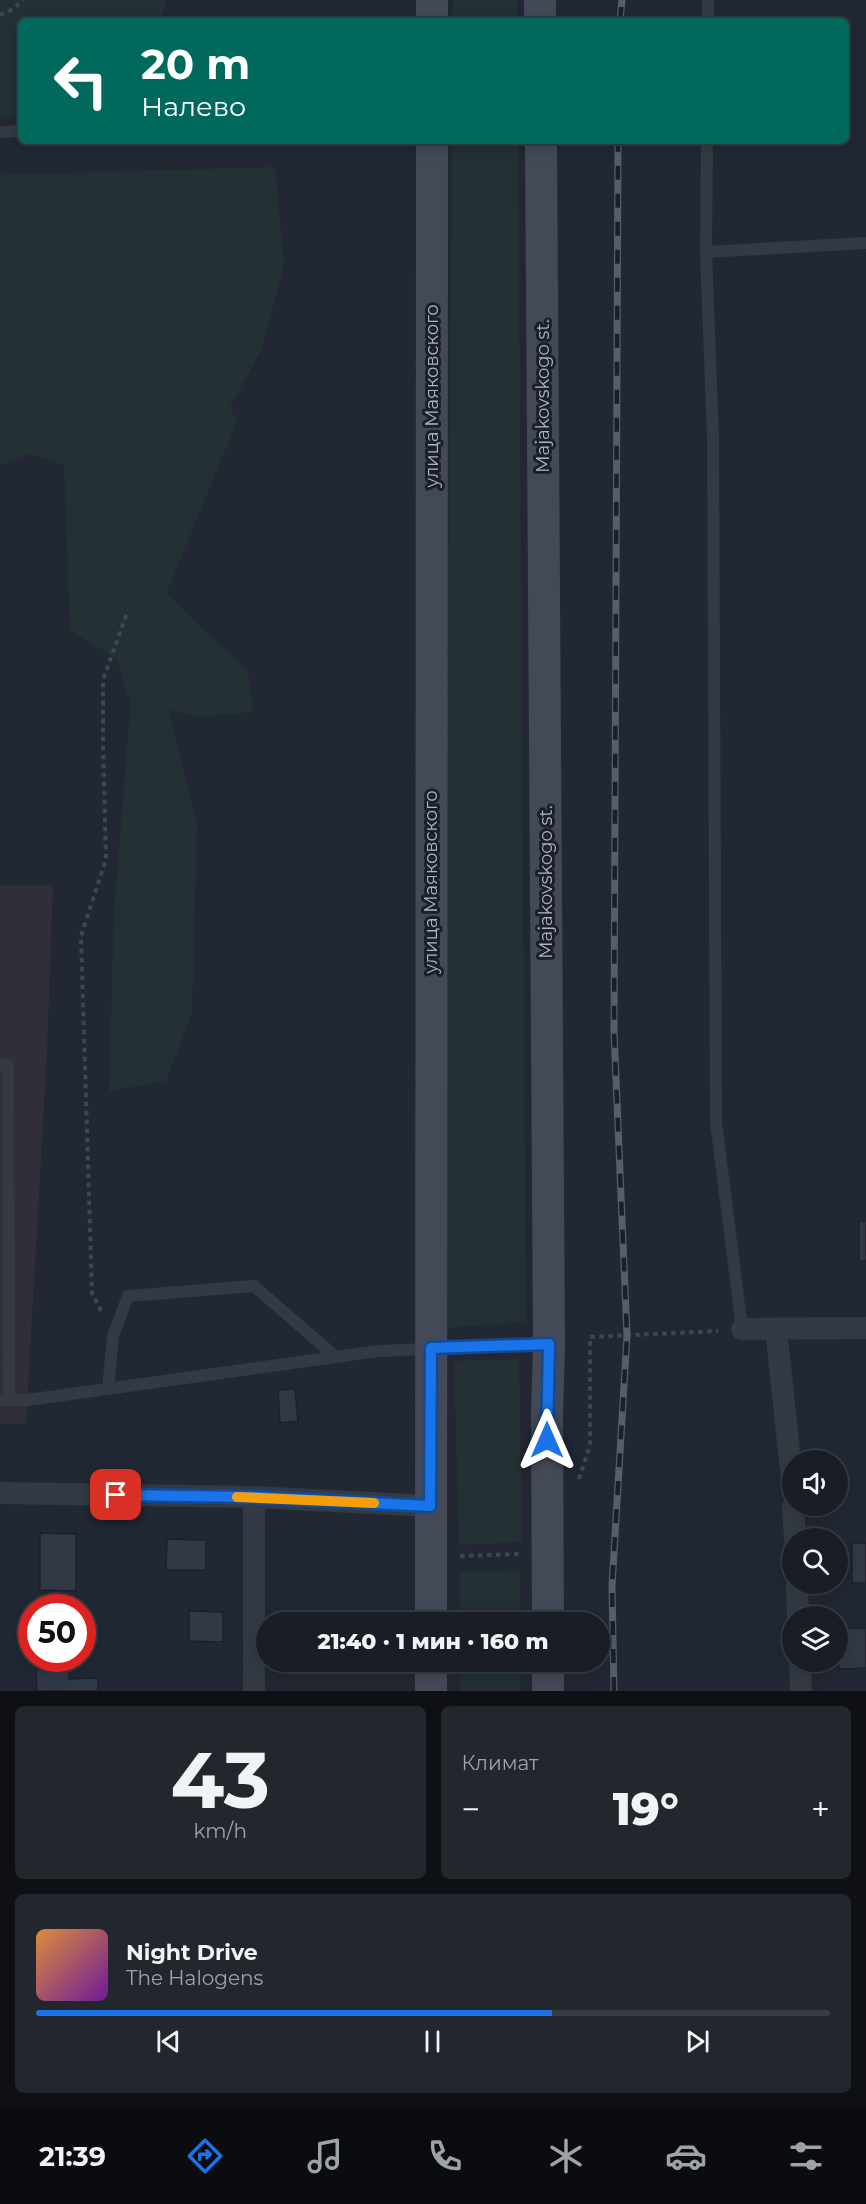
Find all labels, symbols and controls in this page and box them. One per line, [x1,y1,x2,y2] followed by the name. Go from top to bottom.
[141,38,250,90] text: 20 m
[42,42,120,120] icon: left
[141,90,246,123] text: Налево
[421,304,443,489] street label: улица Маяковского
[532,319,554,473] street label: Majakovskogo st.
[420,790,442,975] street label: улица Маяковского
[535,805,557,959] street label: Majakovskogo st.
[515,1408,579,1472] position arrow
[782,1450,848,1672] map controls
[782,1450,848,1516] button: sound
[90,1469,141,1520] pin
[99,1478,132,1511] icon: arrive
[782,1528,848,1594] button: search
[18,1594,96,1672] speed limit sign: 50
[782,1606,848,1672] button: layers
[318,1628,548,1655] text: 21:40 · 1 мин · 160 m
[171,1732,270,1828] text: 43
[462,1751,539,1775] text: Климат
[613,1781,679,1836] text: 19°
[462,1789,480,1829] text: −
[811,1789,830,1829] text: +
[194,1819,247,1843] text: km/h
[126,1939,258,1966] text: Night Drive
[126,1966,263,1990] text: The Halogens
[152,2025,185,2058] icon: previous
[416,2025,449,2058] icon: pause
[681,2025,714,2058] icon: next
[184,2135,226,2177] icon: directions
[304,2135,346,2177] icon: music
[424,2135,466,2177] icon: phone
[545,2135,587,2177] icon: climate
[665,2135,707,2177] icon: car
[785,2135,827,2177] icon: filters
[39,2140,106,2173] text: 21:39

